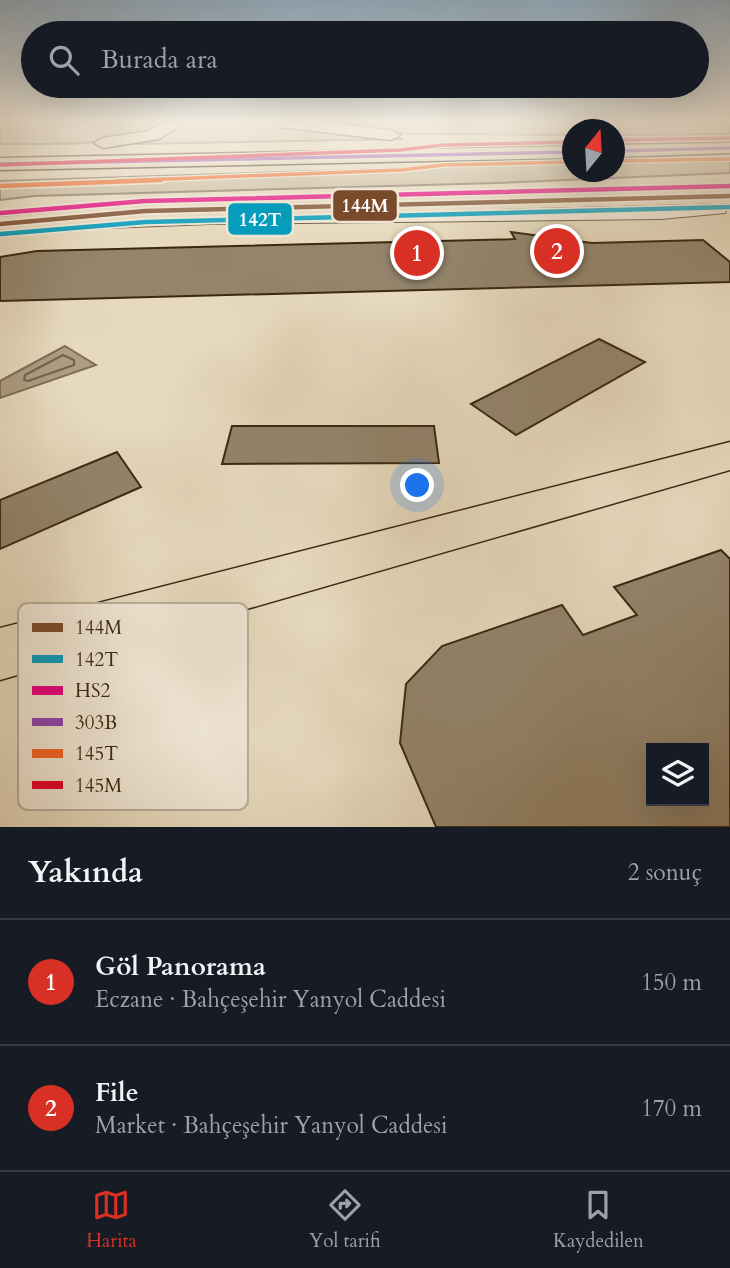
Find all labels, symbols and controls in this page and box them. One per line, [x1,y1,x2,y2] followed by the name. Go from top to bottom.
[21,21,709,98] search box
[45,41,83,79] icon: search
[101,42,218,77] text: Burada ara
[562,119,625,182] north arrow
[332,189,398,222] line badge: 144M
[341,193,389,219] text: 144M
[227,202,293,236] line badge: 142T
[238,207,282,233] text: 142T
[534,225,580,277] pin: 2
[394,227,440,279] pin: 1
[400,468,434,502] your location
[18,603,248,810] legend
[75,615,122,641] text: 144M
[75,647,118,673] text: 142T
[75,678,110,704] text: HS2
[75,710,117,736] text: 303B
[75,741,118,767] text: 145T
[646,743,709,806] map controls
[646,743,709,806] button: layers
[75,773,122,799] text: 145M
[28,852,143,893] text: Yakında
[628,857,702,888] text: 2 sonuç
[95,949,266,984] text: Göl Panorama
[45,967,57,998] text: 1
[641,967,702,998] text: 150 m
[95,984,446,1015] text: Eczane · Bahçeşehir Yanyol Caddesi
[95,1075,139,1110] text: File
[45,1093,57,1124] text: 2
[641,1093,702,1124] text: 170 m
[95,1110,448,1141] text: Market · Bahçeşehir Yanyol Caddesi
[86,1186,137,1254] tab: Harita
[309,1186,381,1254] tab: Yol tarifi
[553,1186,644,1254] tab: Kaydedilen

